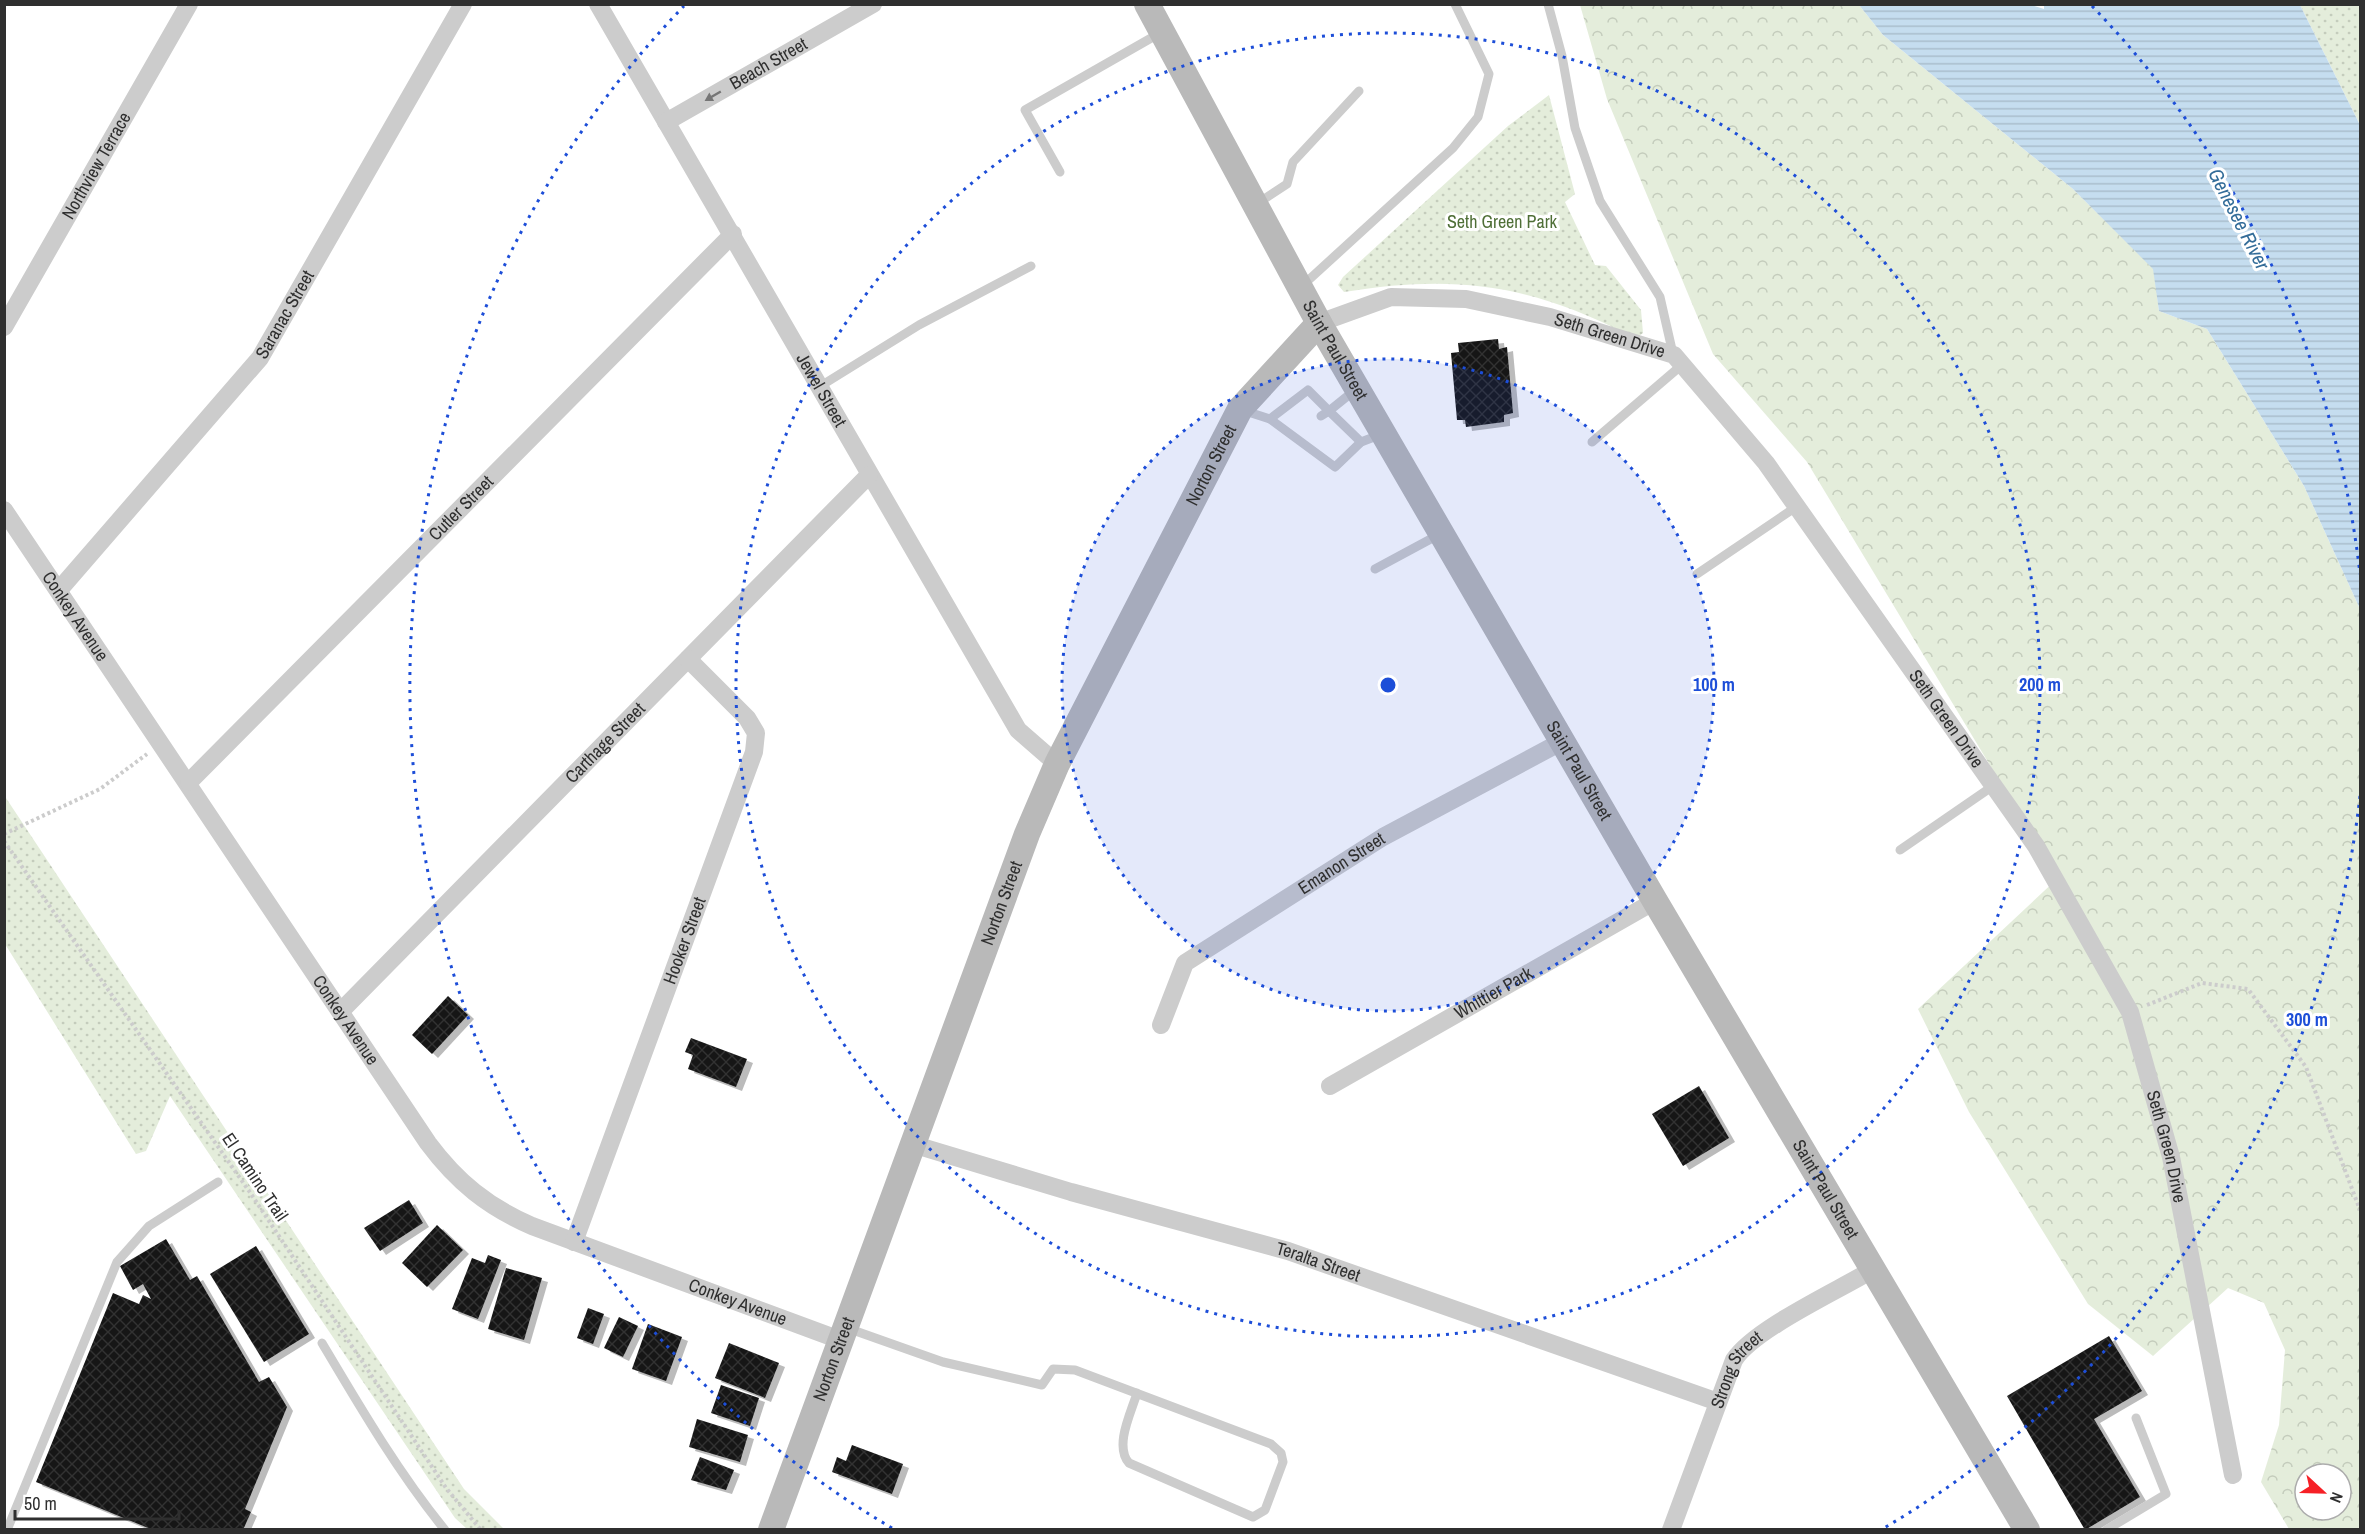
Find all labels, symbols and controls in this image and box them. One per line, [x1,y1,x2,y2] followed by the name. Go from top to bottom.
[725,31,812,95] street label: Beach Street
[704,91,721,101] one-way arrow
[55,107,137,223] street label: Northview Terrace
[2202,163,2277,275] water label: Genesee River
[1447,209,1558,234] park label: Seth Green Park
[249,265,320,363] street label: Saranac Street
[1297,295,1374,405] street label: Saint Paul Street
[1551,306,1669,364] street label: Seth Green Drive
[791,348,853,431] street label: Jewel Street
[1179,420,1242,510] street label: Norton Street
[422,469,499,546] street label: Cutler Street
[37,566,115,666] street label: Conkey Avenue
[1903,664,1990,773] street label: Seth Green Drive
[1693,672,1735,697] text: 100 m
[2019,672,2061,697] text: 200 m
[1378,675,1398,695] centre of rings
[559,697,650,788] street label: Carthage Street
[1541,716,1618,825] street label: Saint Paul Street
[1293,826,1390,900] street label: Emanon Street
[974,857,1028,948] street label: Norton Street
[657,893,712,988] street label: Hooker Street
[1449,960,1537,1025] street label: Whittier Park
[307,970,385,1070] street label: Conkey Avenue
[2286,1007,2328,1032] text: 300 m
[2141,1087,2193,1205] street label: Seth Green Drive
[217,1128,294,1226] street label: El Camino Trail
[1787,1135,1865,1244] street label: Saint Paul Street
[1273,1235,1364,1287] street label: Teralta Street
[685,1272,791,1331] street label: Conkey Avenue
[806,1313,860,1405] street label: Norton Street
[1704,1325,1767,1412] street label: Strong Street
[2293,1462,2353,1522] north arrow
[15,1483,178,1521] scale bar
[2325,1489,2349,1506] text: N
[24,1491,57,1516] text: 50 m

